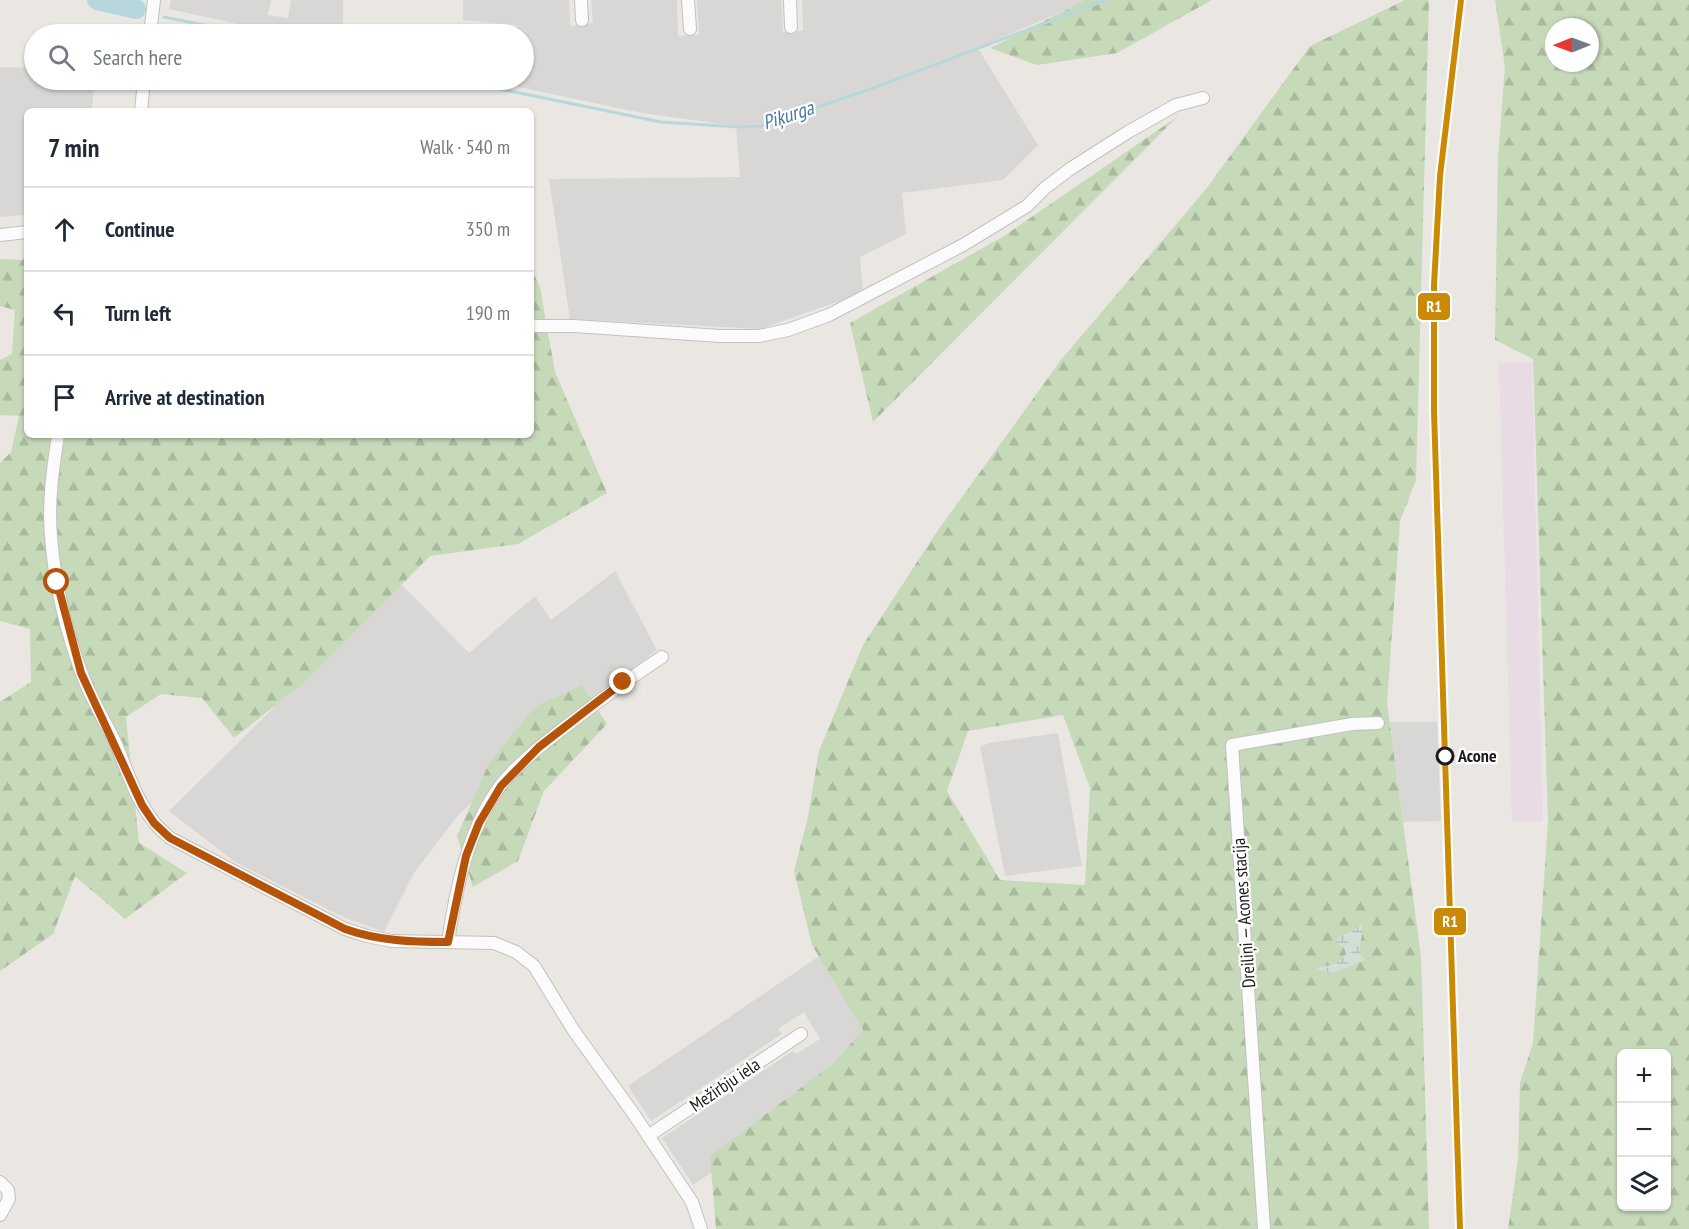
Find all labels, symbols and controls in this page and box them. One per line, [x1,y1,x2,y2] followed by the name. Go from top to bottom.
[1545,18,1599,72] north arrow
[24,24,534,90] search box
[45,41,78,74] icon: search
[93,43,182,71] text: Search here
[759,94,818,135] water label: Piķurga
[48,131,99,164] text: 7 min
[420,134,510,160] text: Walk · 540 m
[48,213,81,246] icon: ahead
[105,215,175,243] text: Continue
[466,216,510,242] text: 350 m
[1417,292,1451,321] line badge: R1
[1426,296,1442,316] text: R1
[48,297,81,330] icon: left
[105,299,171,327] text: Turn left
[466,300,510,326] text: 190 m
[48,381,81,414] icon: arrive
[105,383,265,411] text: Arrive at destination
[43,568,69,594] route start
[609,668,635,694] route end
[1457,744,1497,767] place label: Acone
[1436,747,1454,765] marker: Acone
[1227,837,1260,989] street label: Dreiliņi — Acones stacija
[1433,907,1467,936] line badge: R1
[1442,911,1458,931] text: R1
[1617,1049,1671,1211] map controls
[1617,1049,1671,1103] button: +
[685,1053,764,1117] street label: Mežirbju iela
[1617,1103,1671,1157] button: −
[1617,1157,1671,1211] button: layers

